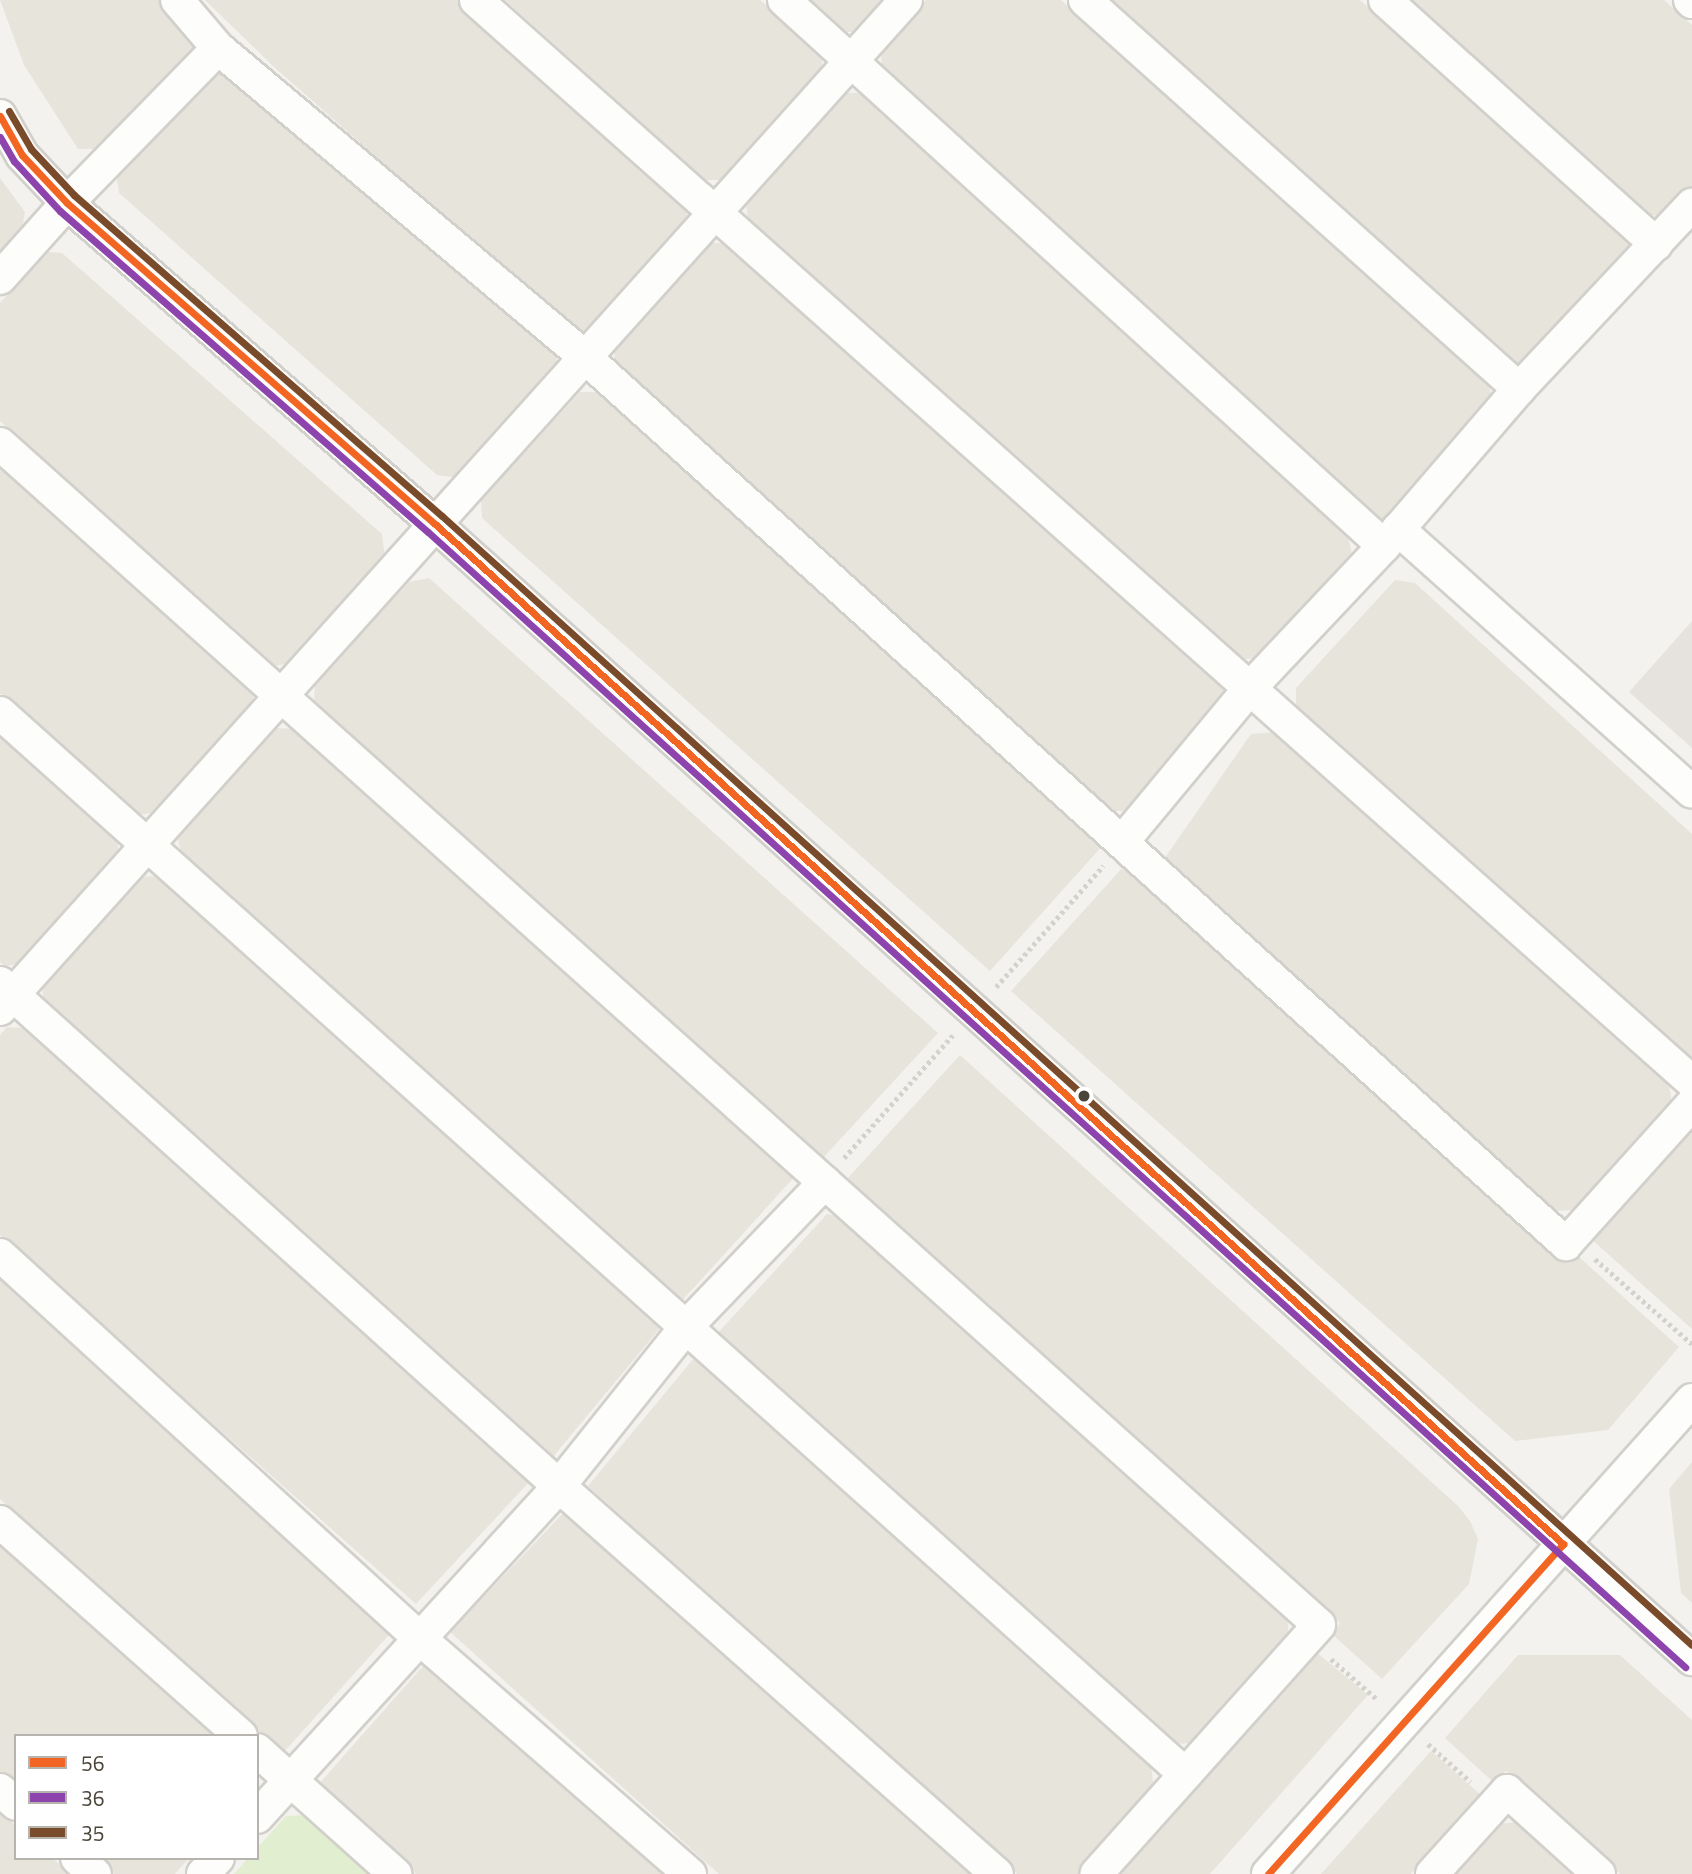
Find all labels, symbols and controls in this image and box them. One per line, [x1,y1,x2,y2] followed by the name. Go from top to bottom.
[1077,1089,1091,1103] unlabelled marker
[14,1734,259,1860] legend
[81,1747,105,1779] text: 56
[81,1782,105,1814] text: 36
[81,1817,105,1849] text: 35

